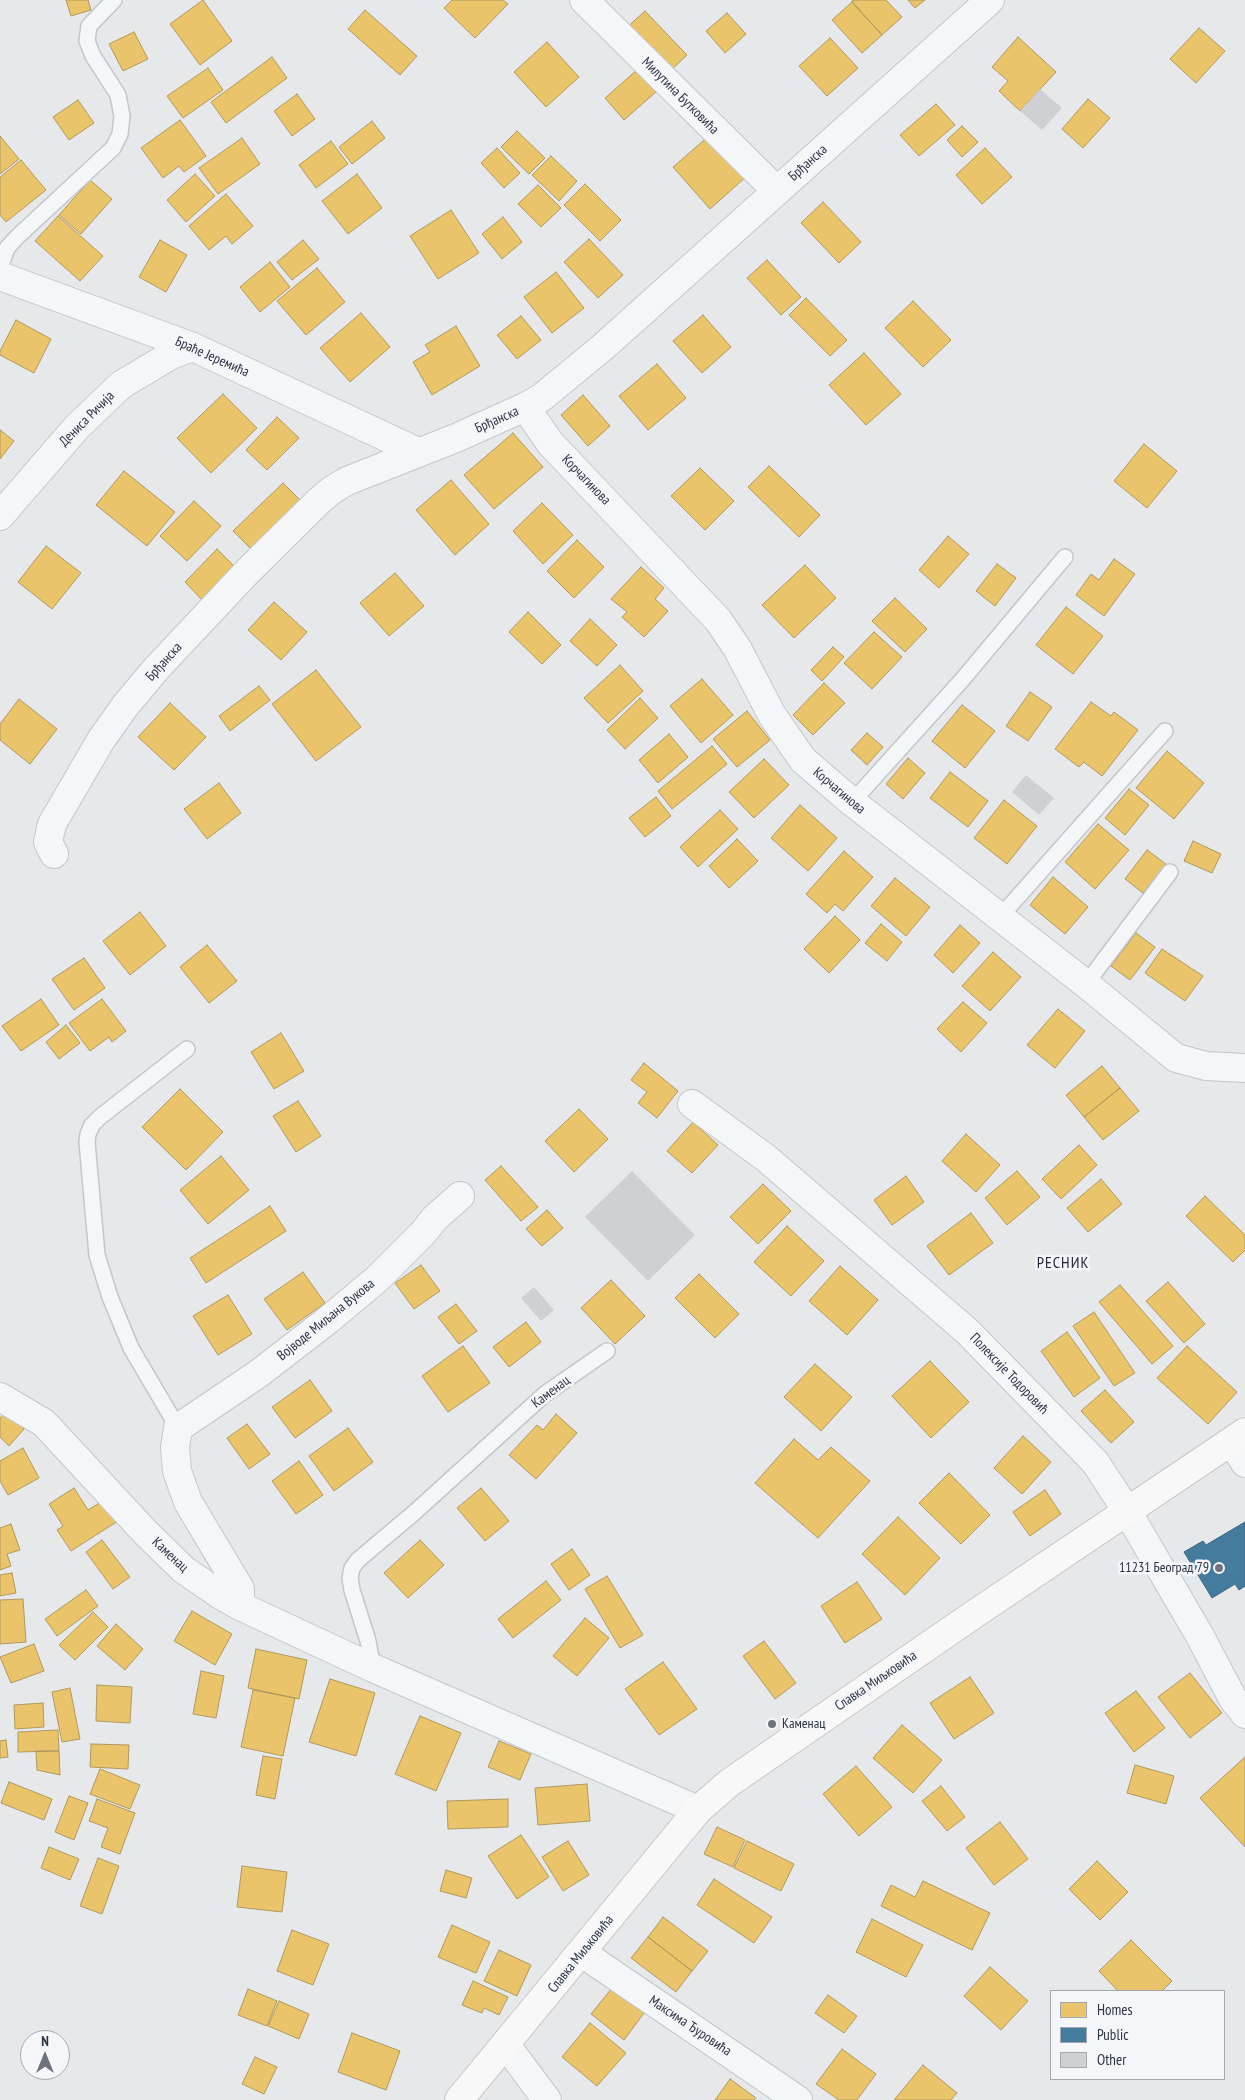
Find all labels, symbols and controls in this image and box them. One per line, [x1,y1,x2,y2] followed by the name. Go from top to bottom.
[638,54,722,138] street label: Милутина Бутковића
[785,141,831,185] street label: Брђанска
[172,333,252,381] street label: Браће Јеремића
[56,388,118,450] street label: Дениса Ричија
[472,403,522,437] street label: Брђанска
[558,451,614,509] street label: Корчагинова
[142,639,186,685] street label: Брђанска
[809,764,869,818] street label: Корчагинова
[1036,1253,1090,1273] district label: РЕСНИК
[274,1276,378,1364] street label: Војводе Миљана Вукова
[966,1330,1052,1418] street label: Полексије Тодоровић
[529,1372,573,1412] street label: Каменац
[148,1534,192,1576] street label: Каменац
[1119,1560,1209,1576] place label: 11231 Београд 79
[1213,1562,1225,1574] marker: 11231 Београд 79
[832,1647,920,1715] street label: Славка Миљковића
[782,1716,825,1732] place label: Каменац
[766,1718,778,1730] marker: Каменац
[545,1912,617,1996] street label: Славка Миљковића
[1050,1990,1225,2080] legend
[645,1992,735,2060] street label: Максима Ђуровића
[1097,2000,1133,2019] text: Homes
[1097,2025,1128,2044] text: Public
[20,2030,70,2080] north arrow
[41,2032,49,2050] text: N
[1097,2050,1126,2069] text: Other

